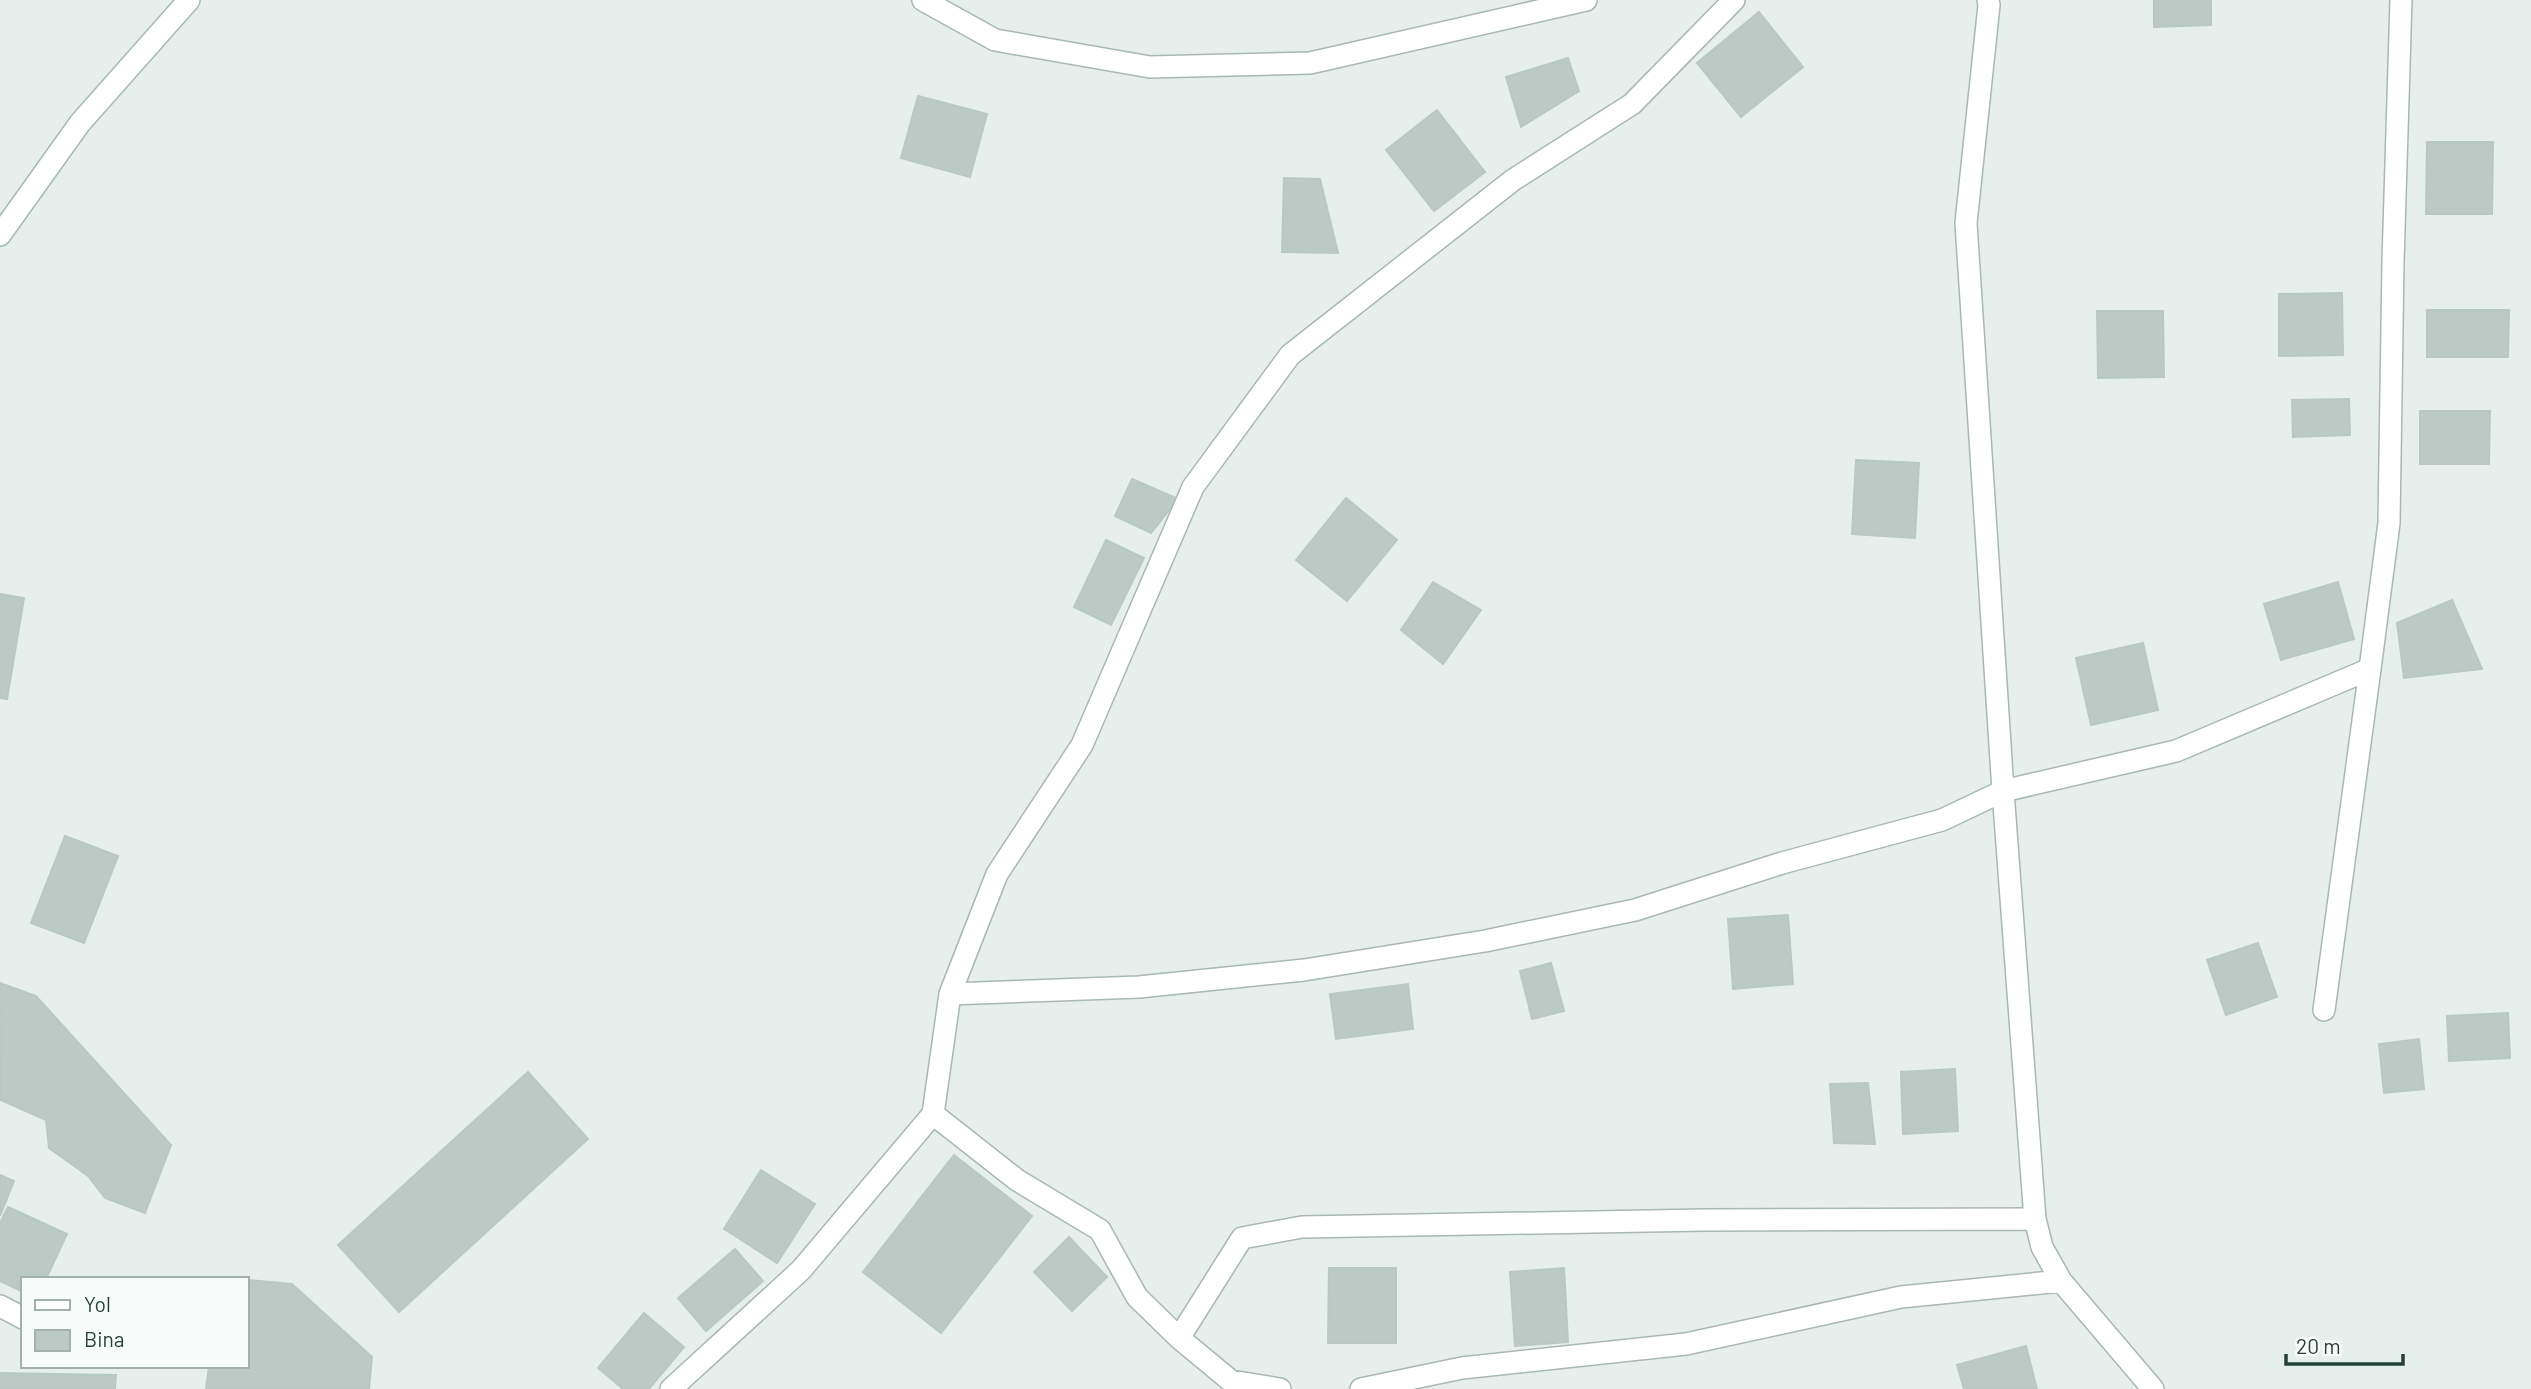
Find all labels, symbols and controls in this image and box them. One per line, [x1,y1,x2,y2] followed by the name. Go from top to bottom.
[21,1277,248,1368] legend
[84,1291,111,1316] text: Yol
[2286,1322,2403,1366] scale bar
[84,1326,125,1351] text: Bina
[2296,1333,2341,1358] text: 20 m

